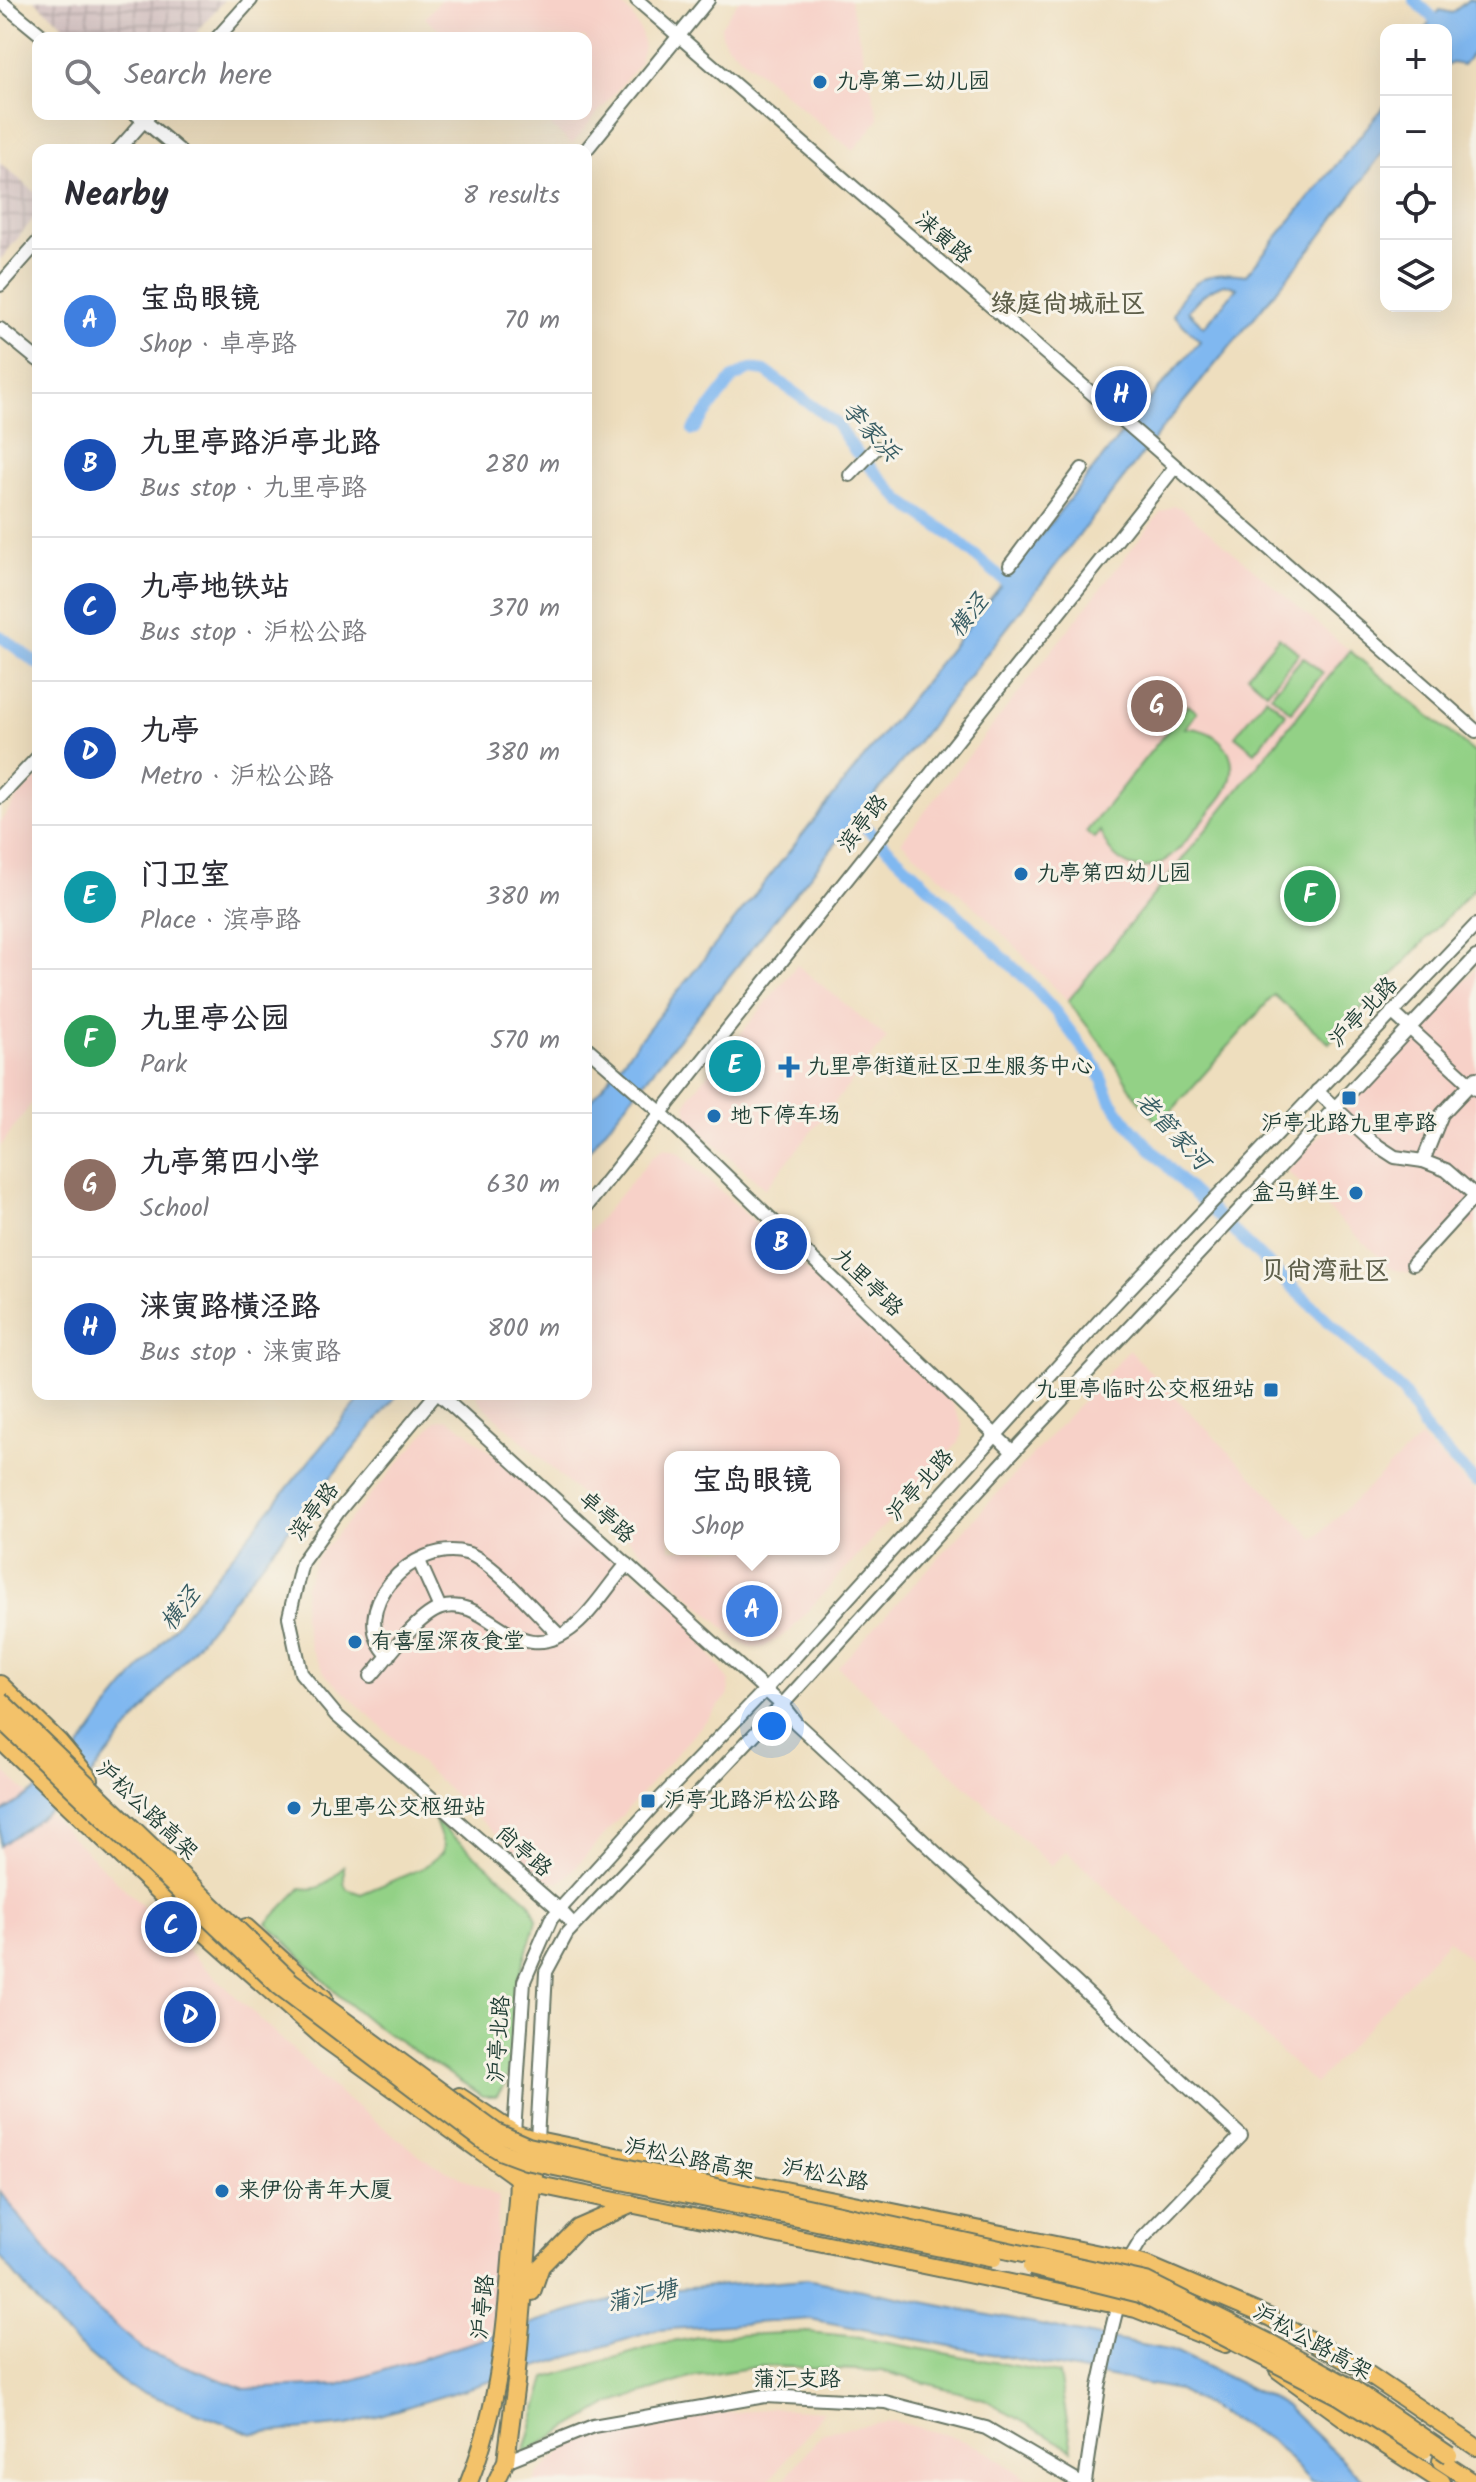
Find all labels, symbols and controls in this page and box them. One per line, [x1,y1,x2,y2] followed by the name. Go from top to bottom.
[1380,24,1452,312] map controls
[1380,24,1452,96] button: +
[32,32,592,120] search box
[124,52,272,100] text: Search here
[60,54,104,98] icon: search
[836,65,990,100] place label: 九亭第二幼儿园
[811,73,829,91] marker: 九亭第二幼儿园
[1380,96,1452,168] button: −
[1380,168,1452,240] button: locate
[64,169,169,223] text: Nearby
[463,175,560,217] text: 8 results
[907,204,979,274] street label: 涞寅路
[1380,240,1452,312] button: layers
[140,276,260,324] text: 宝岛眼镜
[990,284,1146,326] district label: 绿庭尚城社区
[82,300,98,342] text: A
[504,300,560,342] text: 70 m
[140,324,297,366] text: Shop · 卓亭路
[1095,366,1147,426] pin: H
[831,392,909,472] water label: 李家浜
[140,420,380,468] text: 九里亭路沪亭北路
[82,444,98,486] text: B
[485,444,560,486] text: 280 m
[140,468,367,510] text: Bus stop · 九里亭路
[140,564,290,612] text: 九亭地铁站
[939,584,1000,647] water label: 横泾
[82,588,98,630] text: C
[489,588,560,630] text: 370 m
[140,612,367,654] text: Bus stop · 沪松公路
[1131,676,1183,736] pin: G
[140,708,200,756] text: 九亭
[81,732,99,774] text: D
[485,732,560,774] text: 380 m
[140,756,334,798] text: Metro · 沪松公路
[830,787,898,861] street label: 滨亭路
[140,852,230,900] text: 门卫室
[1037,857,1191,892] place label: 九亭第四幼儿园
[1012,865,1030,883] marker: 九亭第四幼儿园
[1284,866,1336,926] pin: F
[83,876,97,918] text: E
[485,876,560,918] text: 380 m
[140,900,301,942] text: Place · 滨亭路
[1321,969,1407,1057] street label: 沪亭北路
[140,996,290,1044] text: 九里亭公园
[83,1020,97,1062] text: F
[490,1020,560,1062] text: 570 m
[709,1036,761,1096] pin: E
[140,1044,187,1086] text: Park
[807,1050,1093,1085] place label: 九里亭街道社区卫生服务中心
[778,1056,800,1078] marker: 九里亭街道社区卫生服务中心
[1125,1084,1222,1183] water label: 老管家河
[1340,1089,1358,1107] marker: 沪亭北路九里亭路
[730,1099,840,1134] place label: 地下停车场
[705,1107,723,1125] marker: 地下停车场
[1261,1107,1437,1142] place label: 沪亭北路九里亭路
[140,1140,320,1188] text: 九亭第四小学
[82,1164,98,1206] text: G
[487,1164,560,1206] text: 630 m
[1252,1176,1340,1211] place label: 盒马鲜生
[1347,1184,1365,1202] marker: 盒马鲜生
[140,1188,209,1230] text: School
[755,1214,807,1274] pin: B
[823,1240,911,1326] street label: 九里亭路
[1260,1251,1390,1293] district label: 贝尚湾社区
[140,1284,320,1332] text: 涞寅路横泾路
[82,1308,98,1350] text: H
[487,1308,560,1350] text: 800 m
[140,1332,341,1374] text: Bus stop · 涞寅路
[1035,1373,1255,1408] place label: 九里亭临时公交枢纽站
[1262,1381,1280,1399] marker: 九里亭临时公交枢纽站
[879,1442,963,1530] street label: 沪亭北路
[664,1451,840,1555] popup
[692,1458,812,1506] text: 宝岛眼镜
[281,1475,349,1549] street label: 滨亭路
[570,1483,642,1553] street label: 卓亭路
[692,1506,744,1548] text: Shop
[151,1577,212,1640] water label: 横泾
[726,1581,778,1641] pin: A
[371,1625,525,1660] place label: 有喜屋深夜食堂
[346,1633,364,1651] marker: 有喜屋深夜食堂
[752,1706,792,1746] your location
[86,1753,206,1869] street label: 沪松公路高架
[664,1784,840,1819] place label: 沪亭北路沪松公路
[310,1791,486,1826] place label: 九里亭公交枢纽站
[639,1792,657,1810] marker: 沪亭北路沪松公路
[285,1799,303,1817] marker: 九里亭公交枢纽站
[487,1817,559,1887] street label: 尚亭路
[145,1897,197,1957] pin: C
[164,1987,216,2047] pin: D
[479,1994,521,2084] street label: 沪亭北路
[621,2129,757,2191] street label: 沪松公路高架
[778,2150,872,2202] street label: 沪松公路
[238,2174,392,2209] place label: 来伊份青年大厦
[213,2182,231,2200] marker: 来伊份青年大厦
[603,2270,684,2324] water label: 蒲汇塘
[463,2272,505,2342] street label: 沪亭路
[1246,2296,1378,2390] street label: 沪松公路高架
[753,2363,841,2398] street label: 蒲汇支路

